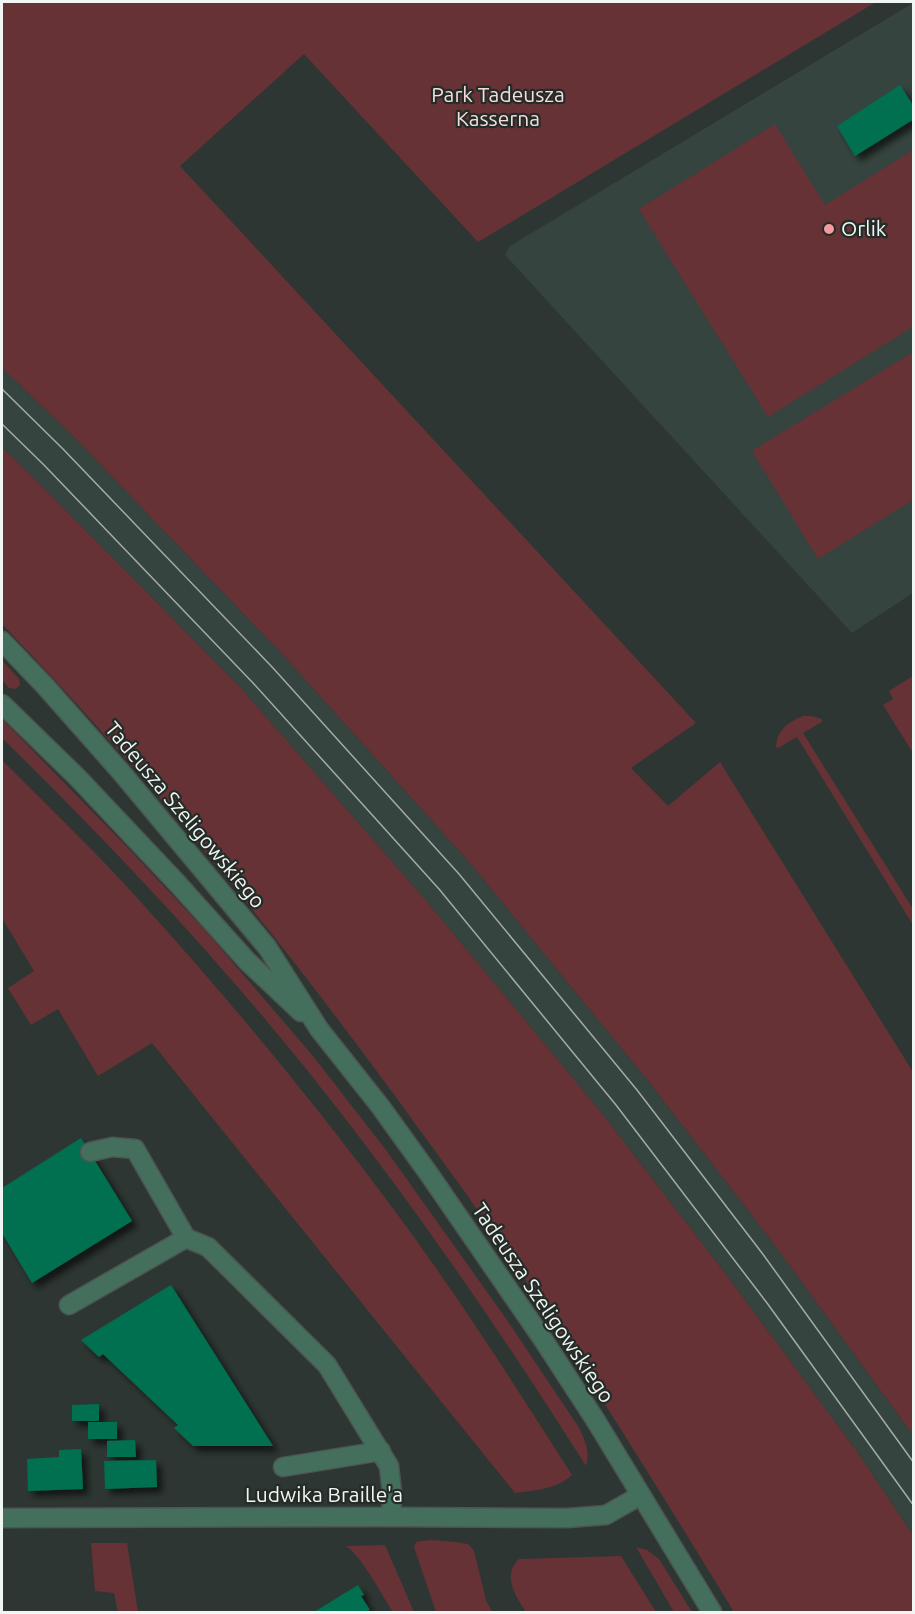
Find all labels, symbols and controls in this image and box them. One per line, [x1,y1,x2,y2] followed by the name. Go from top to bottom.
[431,82,565,130] park label: Park Tadeusza Kasserna
[841,216,887,240] place label: Orlik
[822,222,836,236] marker: Orlik
[101,716,271,912] street label: Tadeusza Szeligowskiego
[468,1198,620,1407] street label: Tadeusza Szeligowskiego
[245,1482,403,1506] street label: Ludwika Braille'a

